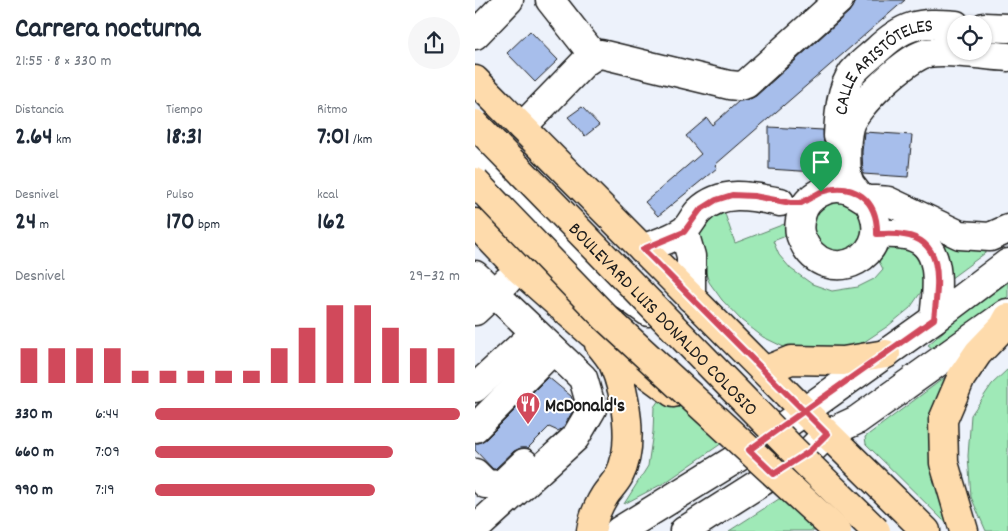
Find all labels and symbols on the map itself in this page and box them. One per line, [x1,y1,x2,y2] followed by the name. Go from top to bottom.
[829,14,934,117] street label: CALLE ARISTÓTELES
[800,141,842,192] pin
[561,217,763,423] street label: BOULEVARD LUIS DONALDO COLOSIO
[515,391,541,425] restaurant icon: McDonald's
[545,394,625,421] place label: McDonald's

